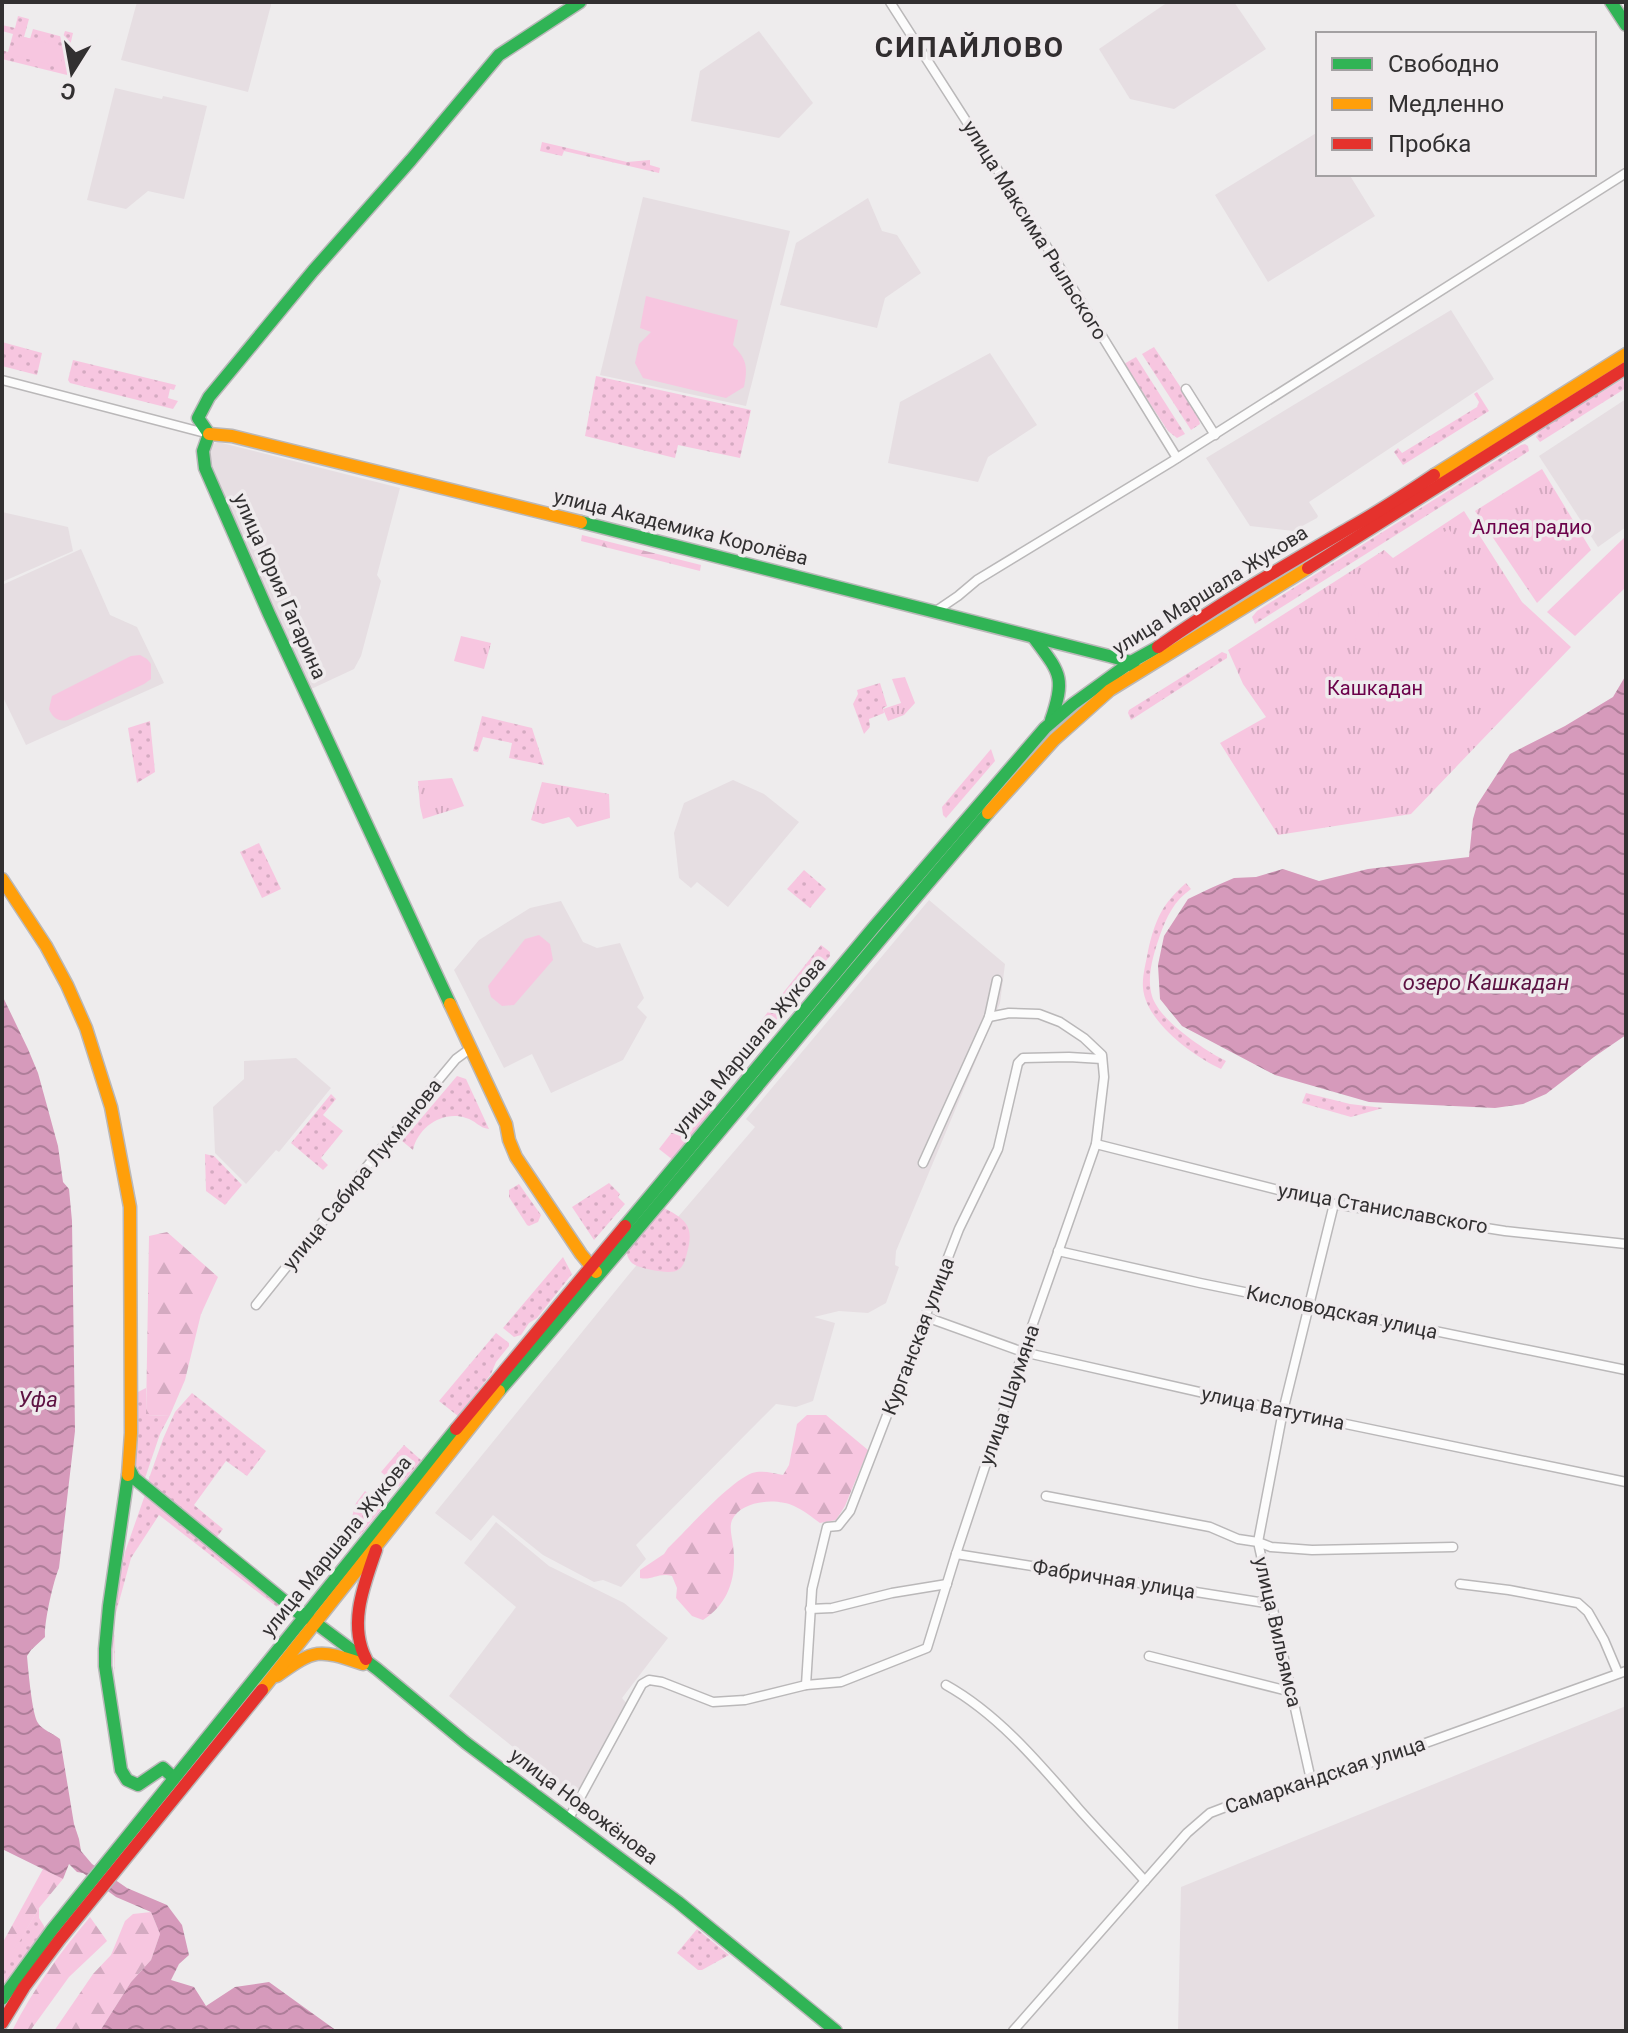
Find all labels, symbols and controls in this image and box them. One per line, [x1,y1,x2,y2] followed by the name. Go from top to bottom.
[875,31,1065,64] district label: СИПАЙЛОВО
[32,32,112,112] north arrow
[1316,32,1596,176] legend
[1388,50,1499,78] text: Свободно
[59,77,78,105] text: С
[1388,90,1504,118] text: Медленно
[957,116,1113,344] street label: улица Максима Рыльского
[1388,130,1471,158] text: Пробка
[551,484,811,570] street label: улица Академика Королёва
[228,489,332,683] street label: улица Юрия Гагарина
[1472,515,1592,539] park label: Аллея радио
[1108,520,1312,660] street label: улица Маршала Жукова
[1327,676,1423,700] park label: Кашкадан
[667,952,831,1140] street label: улица Маршала Жукова
[1403,970,1569,995] water label: озеро Кашкадан
[278,1074,446,1274] street label: улица Сабира Лукманова
[1276,1178,1490,1238] street label: улица Станиславского
[877,1254,959,1418] street label: Курганская улица
[1244,1280,1440,1344] street label: Кисловодская улица
[974,1322,1044,1468] street label: улица Шаумяна
[1199,1381,1347,1435] street label: улица Ватутина
[18,1387,58,1412] water label: Уфа
[256,1451,416,1641] street label: улица Маршала Жукова
[1031,1554,1197,1604] street label: Фабричная улица
[1249,1555,1307,1709] street label: улица Вильямса
[1222,1731,1428,1819] street label: Самаркандская улица
[505,1743,663,1869] street label: улица Новожёнова

